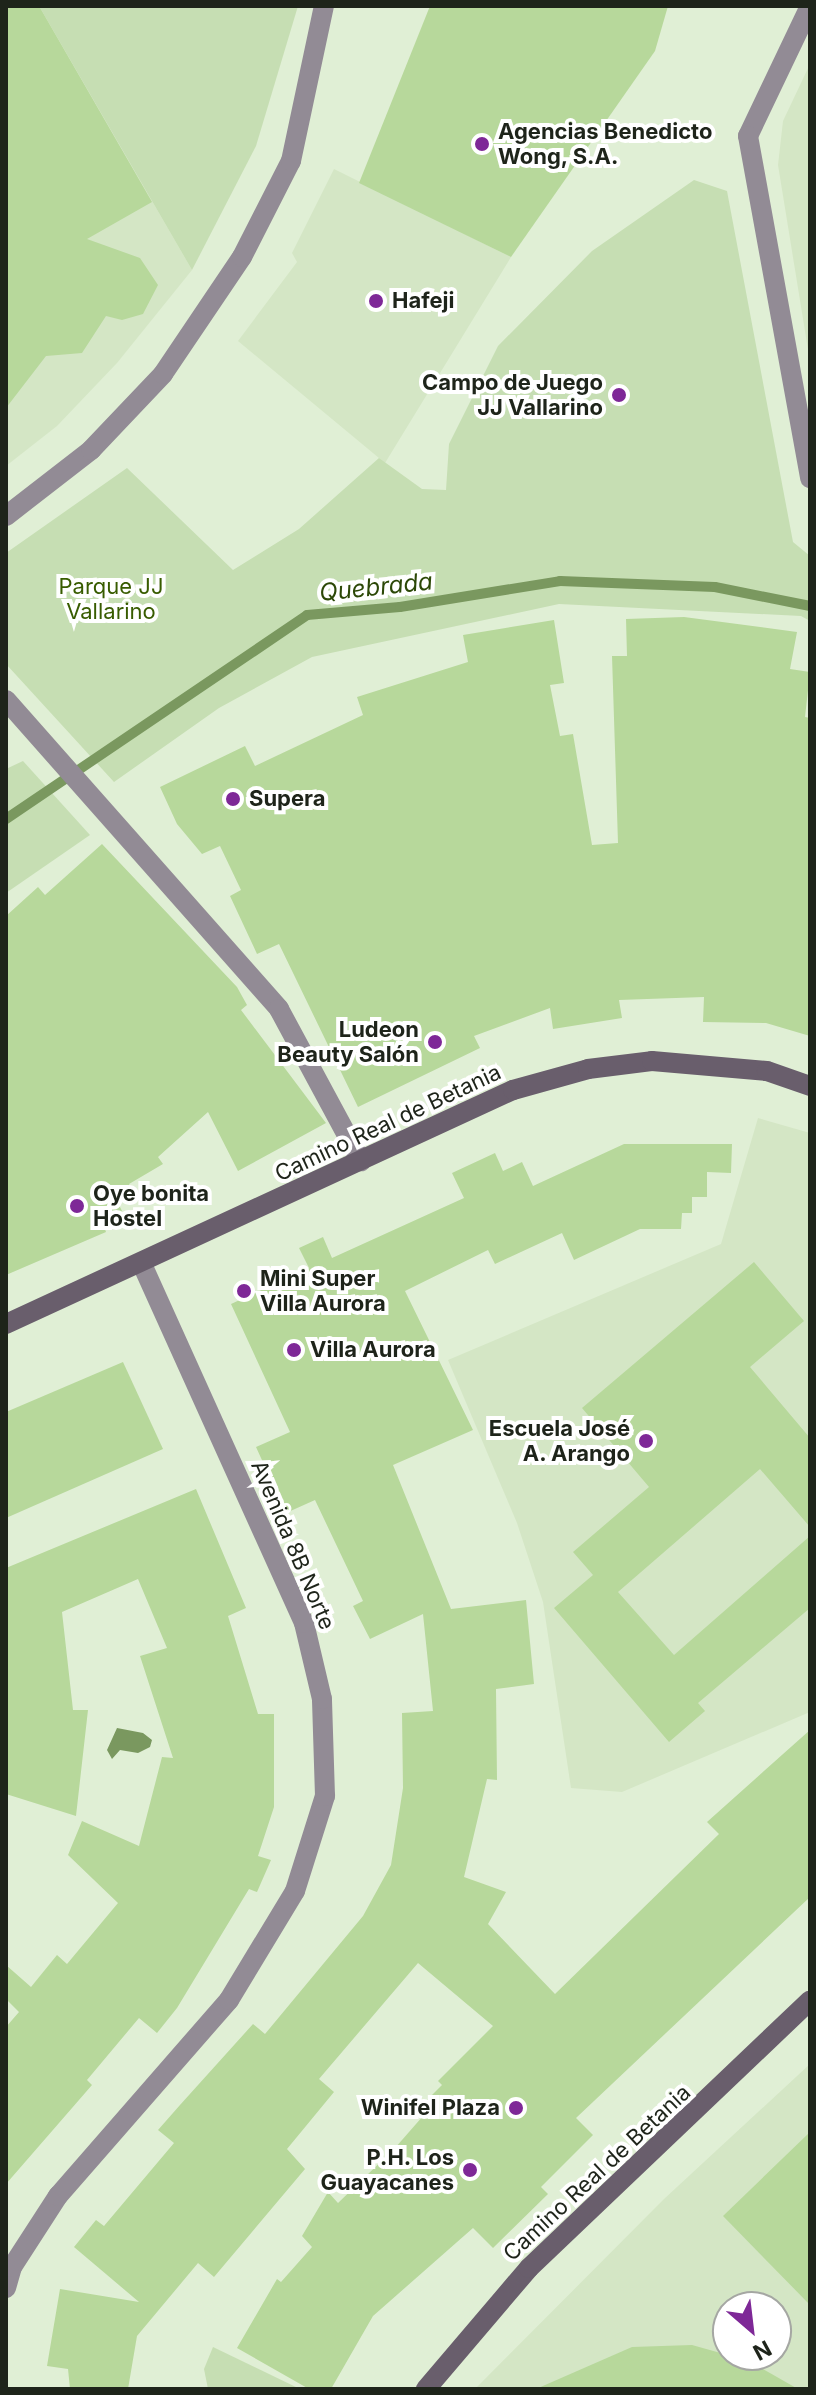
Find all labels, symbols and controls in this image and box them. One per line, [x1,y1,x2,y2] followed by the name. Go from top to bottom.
[498,118,712,170] place label: Agencias Benedicto Wong, S.A.
[473,135,491,153] marker: Agencias Benedicto Wong, S.A.
[392,288,455,314] place label: Hafeji
[367,292,385,310] marker: Hafeji
[422,369,603,420] place label: Campo de Juego JJ Vallarino
[610,386,628,404] marker: Campo de Juego JJ Vallarino
[318,567,434,607] water label: Quebrada
[59,573,163,624] park label: Parque JJ Vallarino
[249,786,326,812] place label: Supera
[224,790,242,808] marker: Supera
[277,1016,419,1068] place label: Ludeon Beauty Salón
[426,1033,444,1051] marker: Ludeon Beauty Salón
[271,1059,505,1187] street label: Camino Real de Betania
[93,1180,209,1232] place label: Oye bonita Hostel
[68,1197,86,1215] marker: Oye bonita Hostel
[260,1265,386,1316] place label: Mini Super Villa Aurora
[235,1282,253,1300] marker: Mini Super Villa Aurora
[310,1337,436,1363] place label: Villa Aurora
[285,1341,303,1359] marker: Villa Aurora
[489,1415,630,1466] place label: Escuela José A. Arango
[637,1432,655,1450] marker: Escuela José A. Arango
[245,1456,341,1634] street label: Avenida 8B Norte
[498,2079,696,2267] street label: Camino Real de Betania
[361,2095,500,2121] place label: Winifel Plaza
[507,2099,525,2117] marker: Winifel Plaza
[321,2144,454,2196] place label: P.H. Los Guayacanes
[461,2161,479,2179] marker: P.H. Los Guayacanes
[712,2291,792,2371] north arrow
[749,2335,776,2366] text: N

